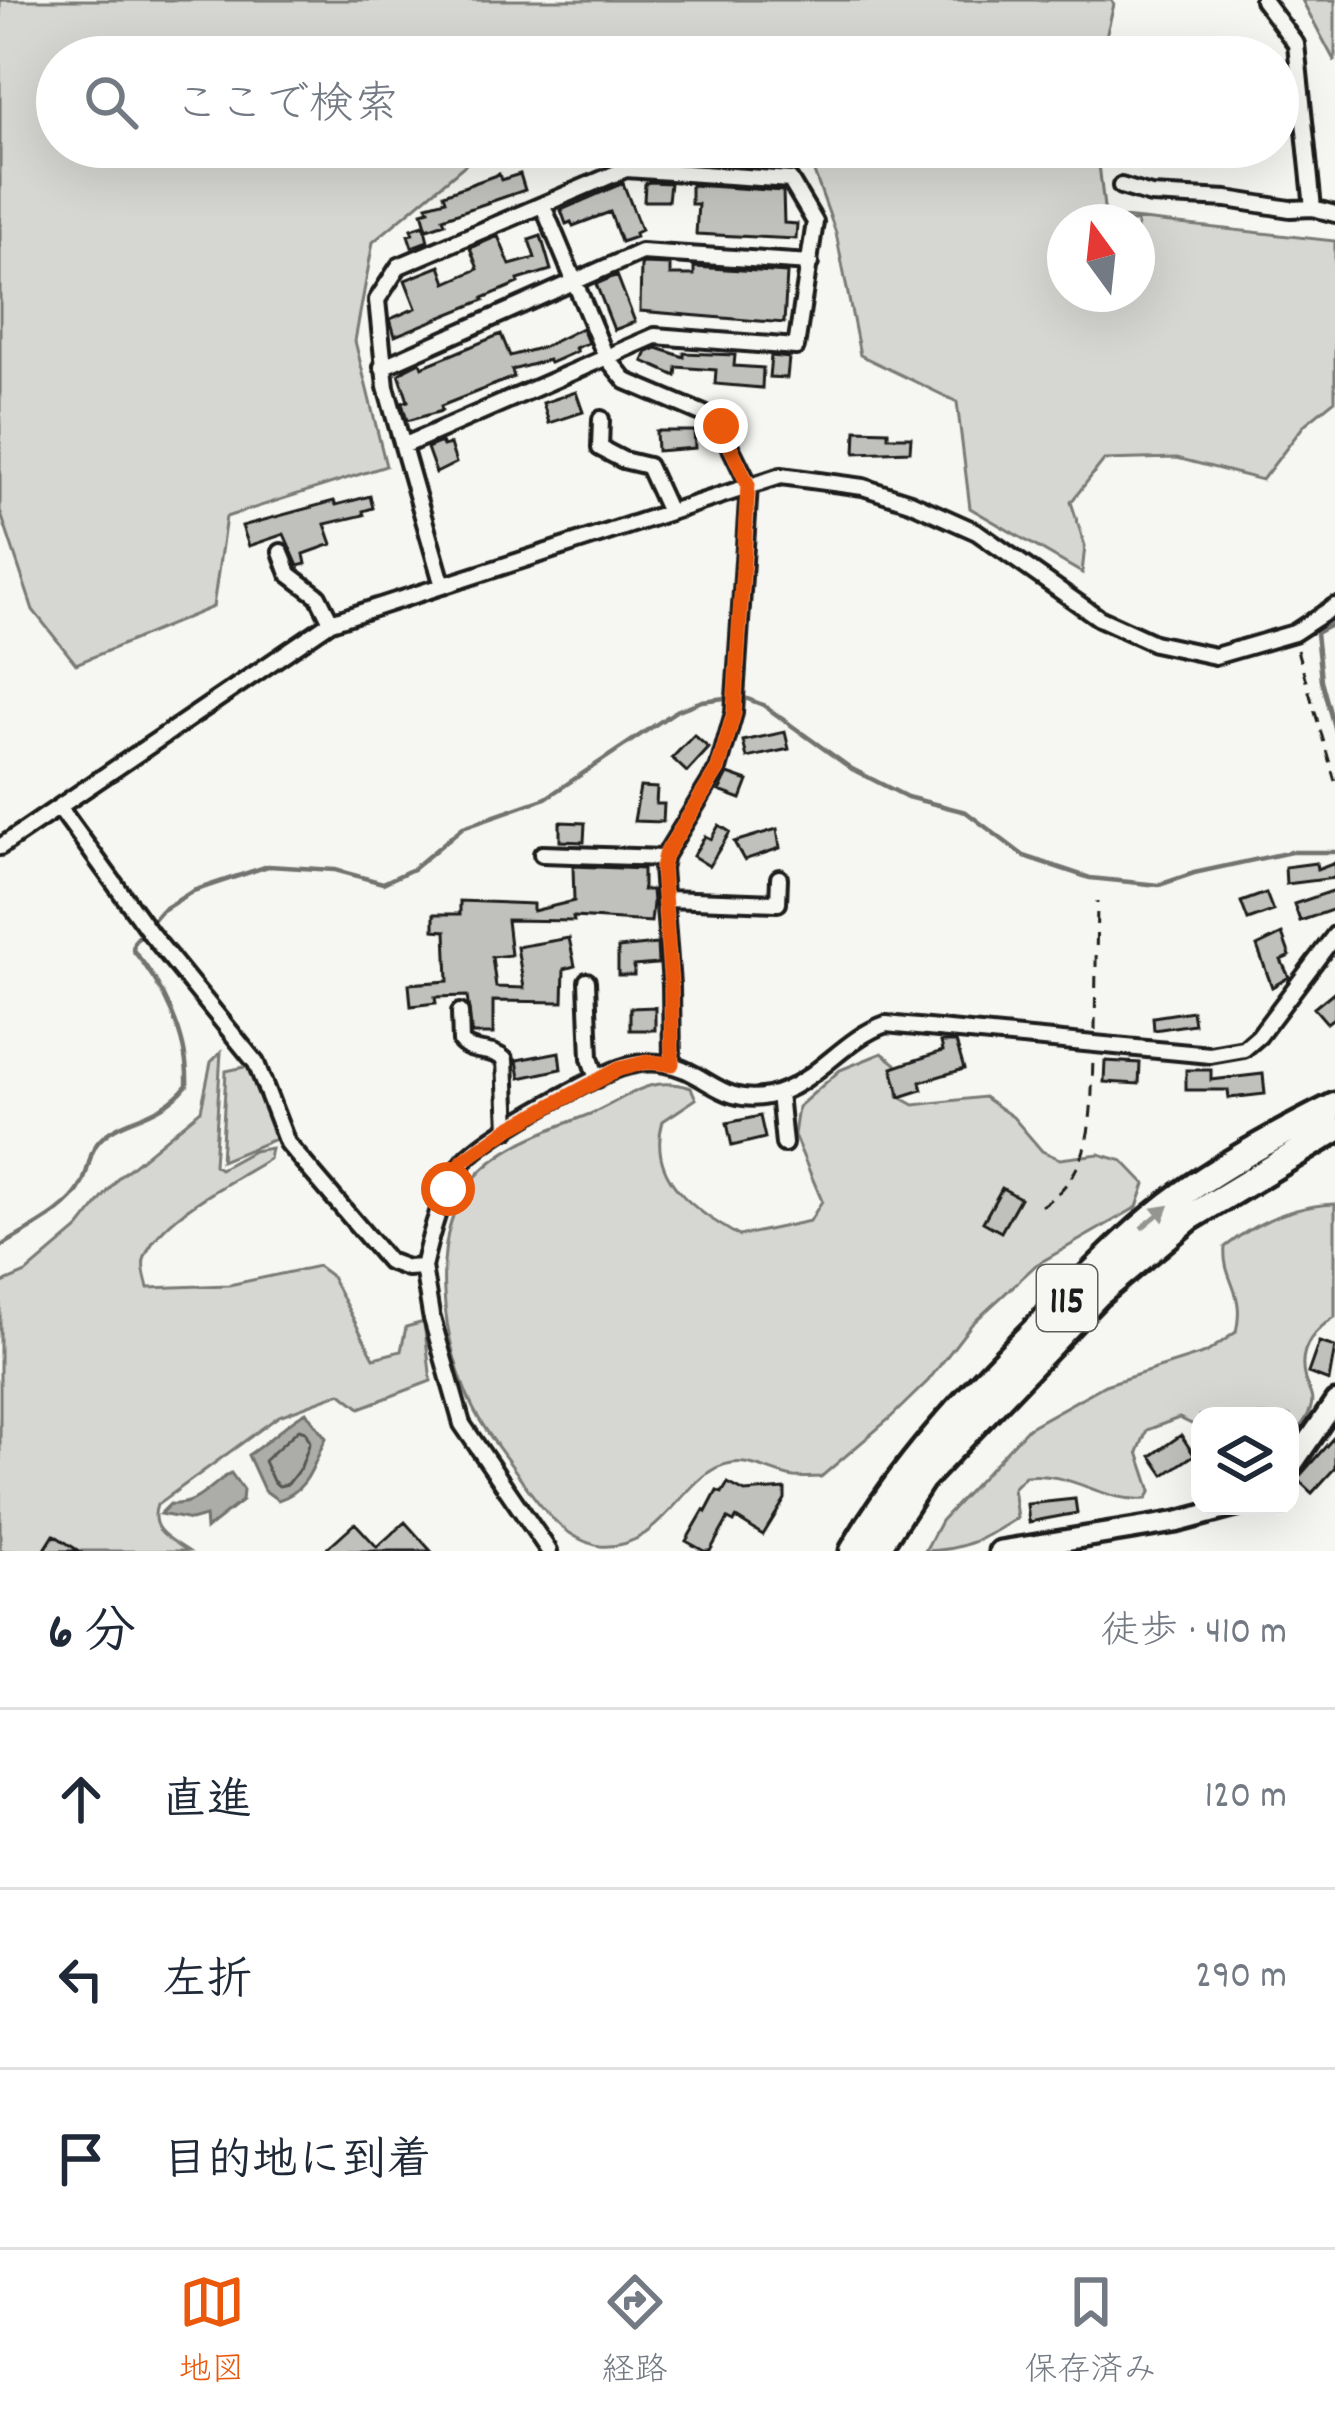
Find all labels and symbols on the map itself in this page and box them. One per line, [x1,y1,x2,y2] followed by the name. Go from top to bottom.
[1047,204,1155,312] north arrow
[694,399,748,453] route end
[421,1162,475,1216] route start
[1140,1204,1171,1230] one-way arrow
[1037,1265,1097,1331] road number: 115

